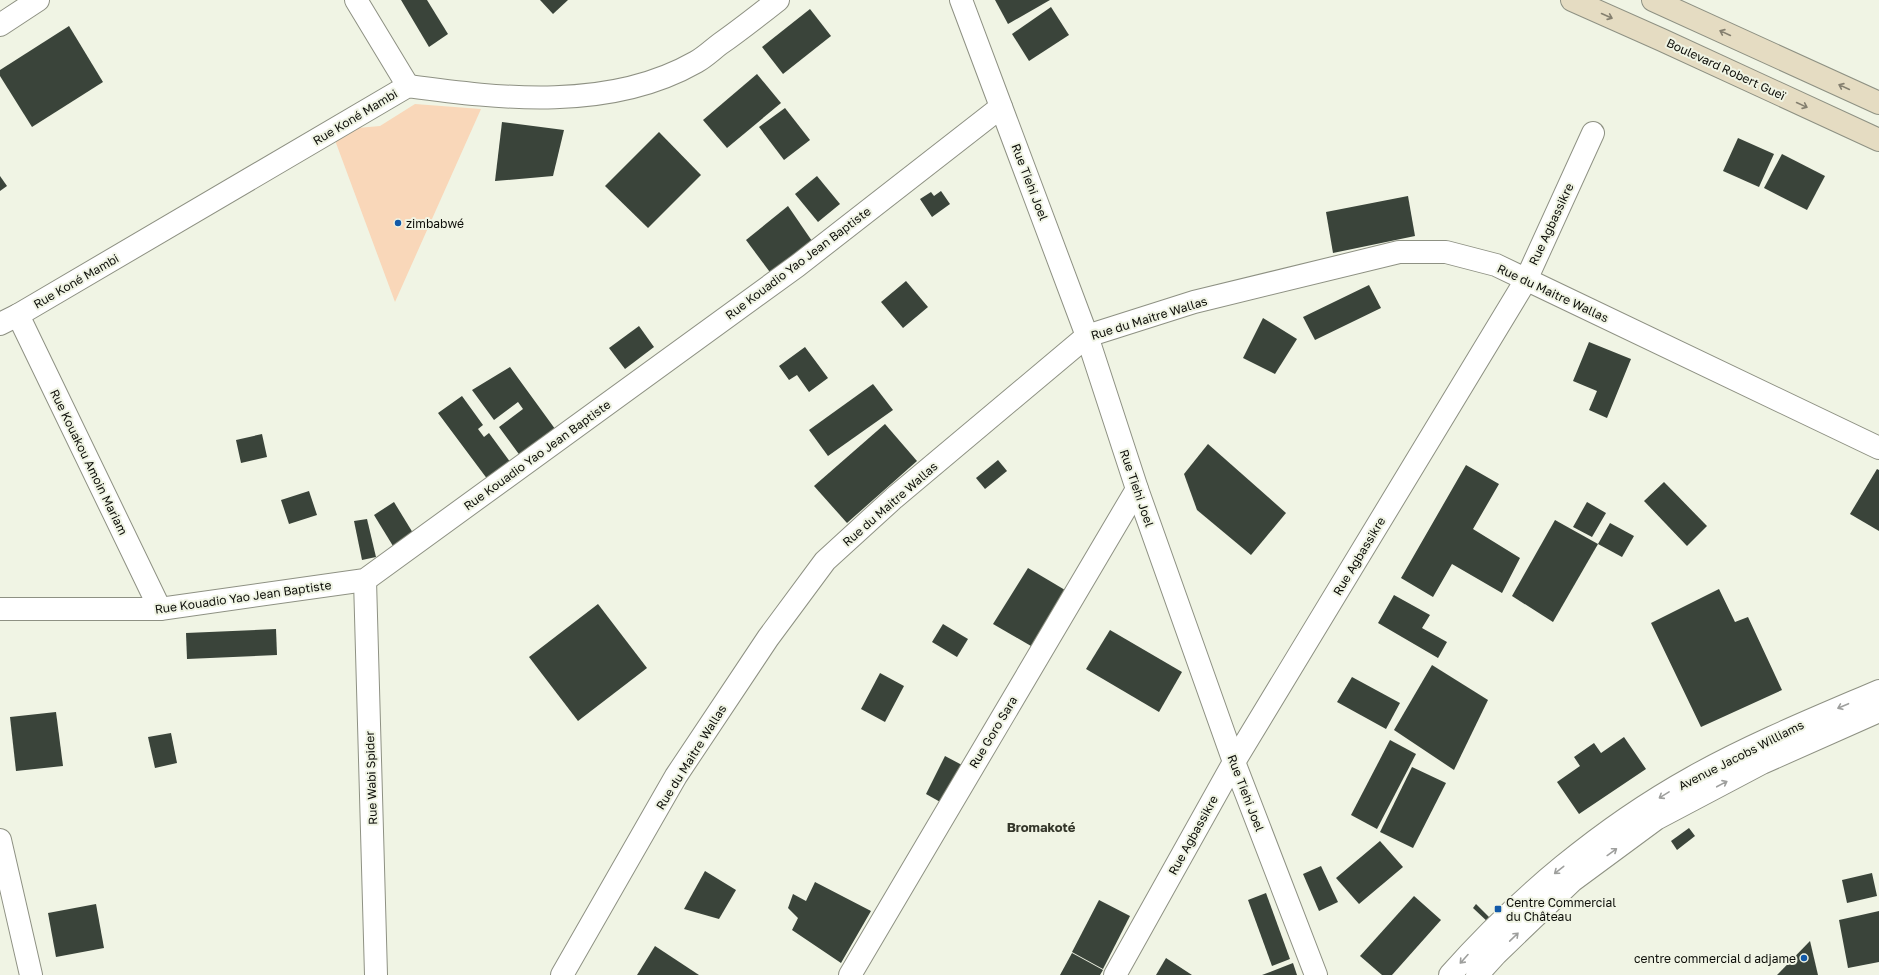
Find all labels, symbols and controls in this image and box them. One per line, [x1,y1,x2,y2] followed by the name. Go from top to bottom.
[1601,13,1613,20] one-way arrow
[1720,29,1732,36] one-way arrow
[1664,35,1788,103] street label: Boulevard Robert Gueï
[1838,83,1850,90] one-way arrow
[310,86,400,148] street label: Rue Koné Mambi
[1796,102,1808,109] one-way arrow
[1008,141,1052,223] street label: Rue Tiehi Joel
[1525,181,1577,267] street label: Rue Agbassikre
[722,203,874,323] street label: Rue Kouadio Yao Jean Baptiste
[406,216,464,231] place label: zimbabwé
[393,218,403,228] marker: zimbabwé
[31,250,121,312] street label: Rue Koné Mambi
[1495,261,1611,325] street label: Rue du Maitre Wallas
[1089,293,1209,343] street label: Rue du Maitre Wallas
[47,387,131,537] street label: Rue Kouakou Amoin Mariam
[461,397,613,513] street label: Rue Kouadio Yao Jean Baptiste
[1117,447,1157,529] street label: Rue Tiehi Joel
[839,459,941,549] street label: Rue du Maitre Wallas
[1330,514,1388,598] street label: Rue Agbassikre
[154,577,332,617] street label: Rue Kouadio Yao Jean Baptiste
[966,693,1020,771] street label: Rue Goro Sara
[653,702,729,812] street label: Rue du Maitre Wallas
[1838,703,1850,710] one-way arrow
[1676,717,1806,793] street label: Avenue Jacobs Williams
[362,731,380,825] street label: Rue Wabi Spider
[1224,752,1268,834] street label: Rue Tiehi Joel
[1716,780,1728,787] one-way arrow
[1658,791,1670,799] one-way arrow
[1165,792,1221,877] street label: Rue Agbassikre
[1007,819,1076,835] district label: Bromakoté
[1606,847,1617,856] one-way arrow
[1553,866,1564,875] one-way arrow
[1506,895,1616,924] place label: Centre Commercial du Château
[1493,904,1503,914] marker: Centre Commercial du Château
[1509,932,1519,941] one-way arrow
[1634,951,1796,966] place label: centre commercial d adjame
[1799,953,1809,963] marker: centre commercial d adjame
[1460,954,1469,964] one-way arrow

